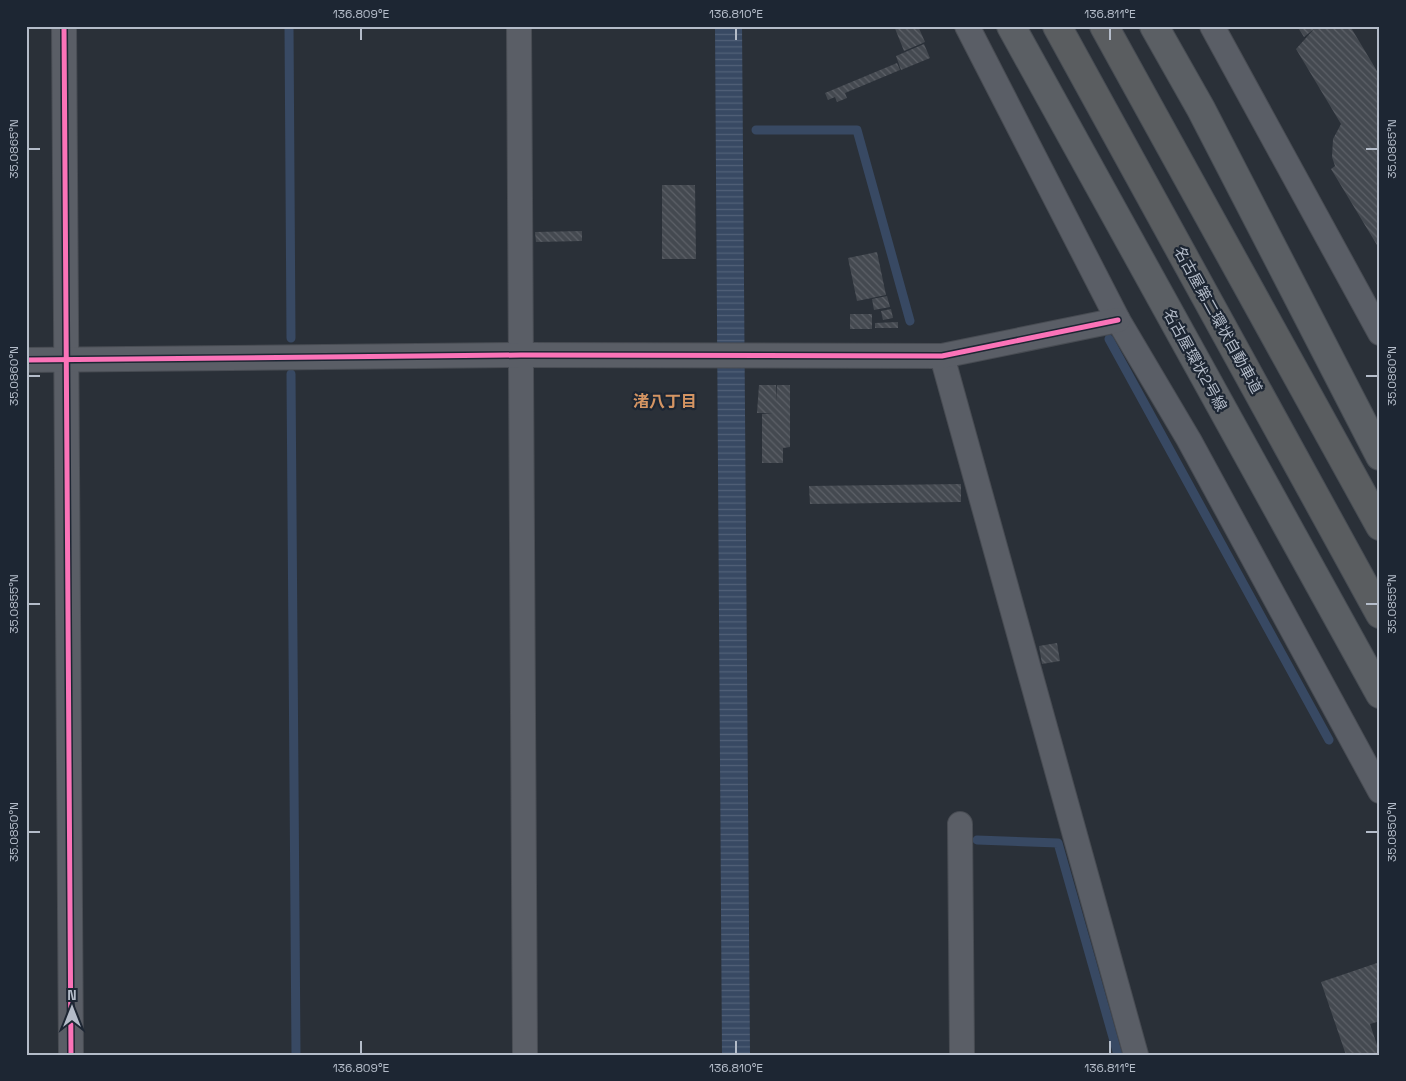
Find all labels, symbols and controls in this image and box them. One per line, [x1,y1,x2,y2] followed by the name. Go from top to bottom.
[333,6,389,22] text: 136.809°E
[709,6,763,22] text: 136.810°E
[1084,6,1136,22] text: 136.811°E
[6,119,22,179] text: 35.0865°N
[1384,119,1400,179] text: 35.0865°N
[1170,243,1267,397] street label: 名古屋第二環状自動車道
[1159,305,1231,414] street label: 名古屋環状2号線
[6,346,22,406] text: 35.0860°N
[1384,346,1400,406] text: 35.0860°N
[633,391,697,412] district label: 渚八丁目
[6,574,22,634] text: 35.0855°N
[1384,574,1400,634] text: 35.0855°N
[6,802,22,862] text: 35.0850°N
[1384,802,1400,862] text: 35.0850°N
[48,984,98,1034] north arrow
[67,986,77,1004] text: N
[333,1060,389,1076] text: 136.809°E
[709,1060,763,1076] text: 136.810°E
[1084,1060,1136,1076] text: 136.811°E

